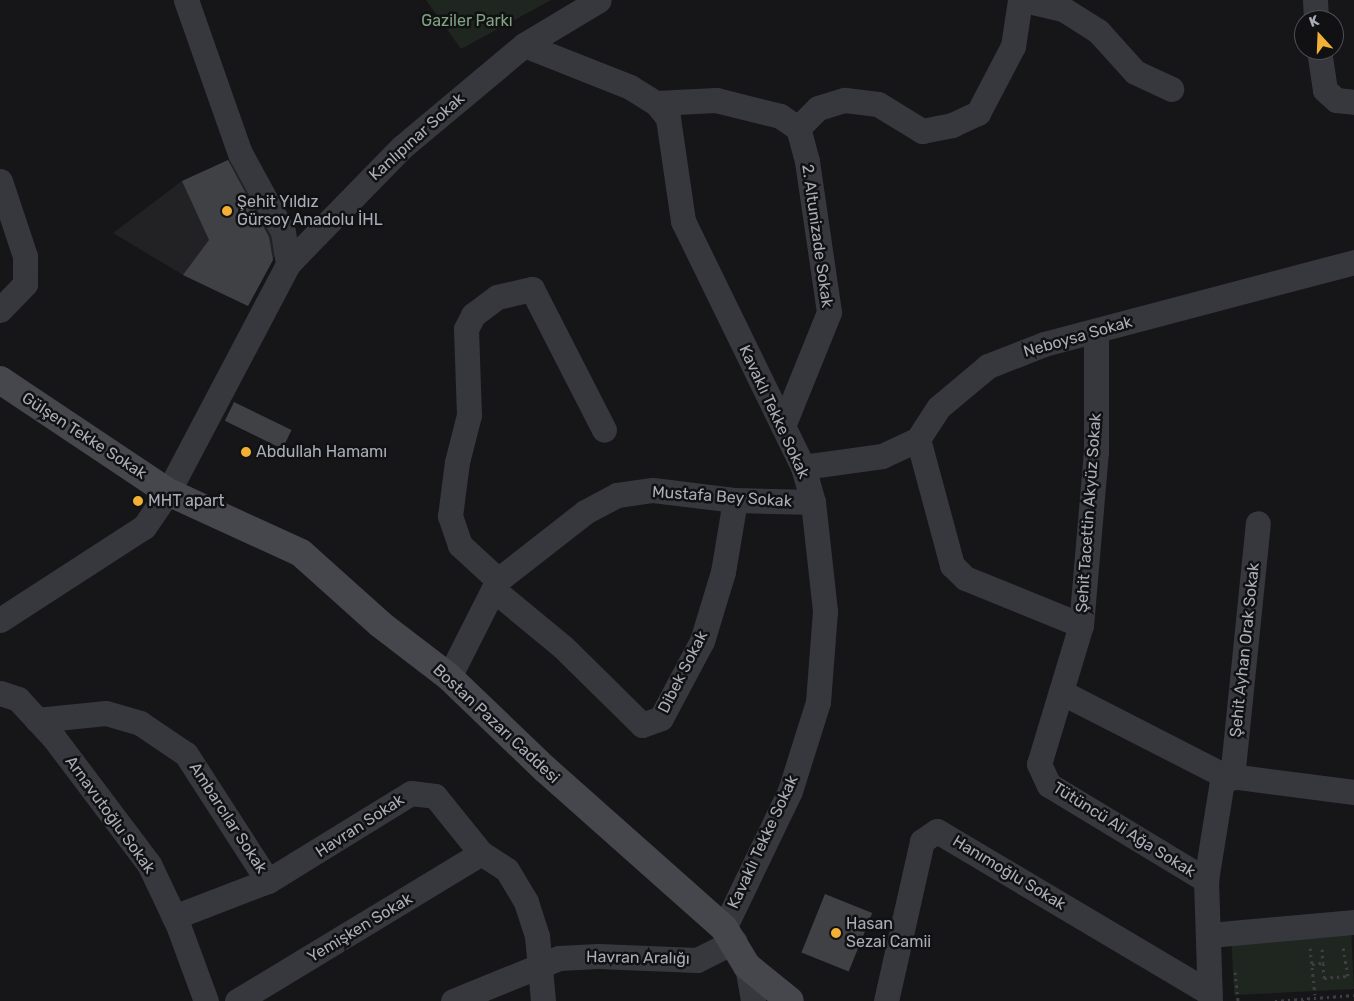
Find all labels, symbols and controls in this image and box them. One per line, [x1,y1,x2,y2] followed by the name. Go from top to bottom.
[1294,10,1344,60] north arrow
[421,11,513,31] park label: Gaziler Parkı
[1307,12,1321,31] text: K
[365,89,469,185] street label: Kanlıpınar Sokak
[797,163,837,309] street label: 2. Altunizade Sokak
[237,192,384,230] place label: Şehit Yıldız Gürsoy Anadolu İHL
[221,205,233,217] marker: Şehit Yıldız Gürsoy Anadolu İHL
[1021,312,1135,362] street label: Neboysa Sokak
[735,342,813,482] street label: Kavaklı Tekke Sokak
[18,388,150,484] street label: Gülşen Tekke Sokak
[1072,412,1106,614] street label: Şehit Tacettin Akyüz Sokak
[256,442,387,462] place label: Abdullah Hamamı
[240,446,252,458] marker: Abdullah Hamamı
[651,483,793,511] street label: Mustafa Bey Sokak
[148,491,225,511] place label: MHT apart
[132,495,144,507] marker: MHT apart
[1226,561,1264,739] street label: Şehit Ayhan Orak Sokak
[654,628,712,716] street label: Dibek Sokak
[429,660,563,788] street label: Bostan Pazarı Caddesi
[61,753,159,877] street label: Arnavutoğlu Sokak
[185,759,271,877] street label: Ambarcılar Sokak
[724,772,802,912] street label: Kavaklı Tekke Sokak
[1049,778,1199,882] street label: Tütüncü Ali Ağa Sokak
[312,790,408,862] street label: Havran Sokak
[949,832,1069,914] street label: Hanımoğlu Sokak
[304,889,416,967] street label: Yemişken Sokak
[846,914,931,952] place label: Hasan Sezai Camii
[830,927,842,939] marker: Hasan Sezai Camii
[586,947,690,969] street label: Havran Aralığı

